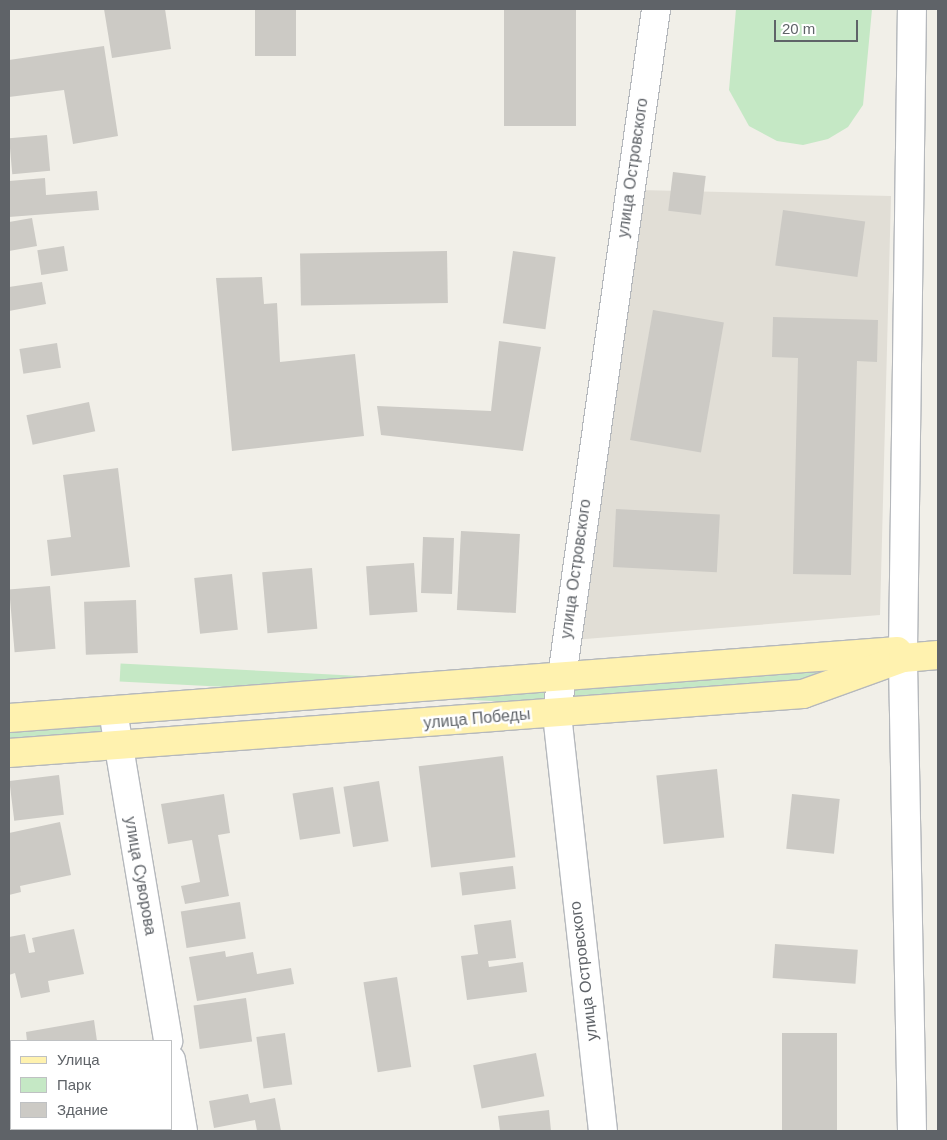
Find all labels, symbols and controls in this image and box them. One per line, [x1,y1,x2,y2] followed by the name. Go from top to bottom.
[777,10,861,42] scale bar
[782,20,815,37] text: 20 m
[614,97,652,239] street label: улица Островского
[557,498,595,640] street label: улица Островского
[423,705,531,733] street label: улица Победы
[120,815,160,937] street label: улица Суворова
[566,900,602,1042] street label: улица Островского
[10,1040,172,1130] legend
[57,1051,100,1068] text: Улица
[57,1076,91,1093] text: Парк
[57,1101,108,1118] text: Здание

